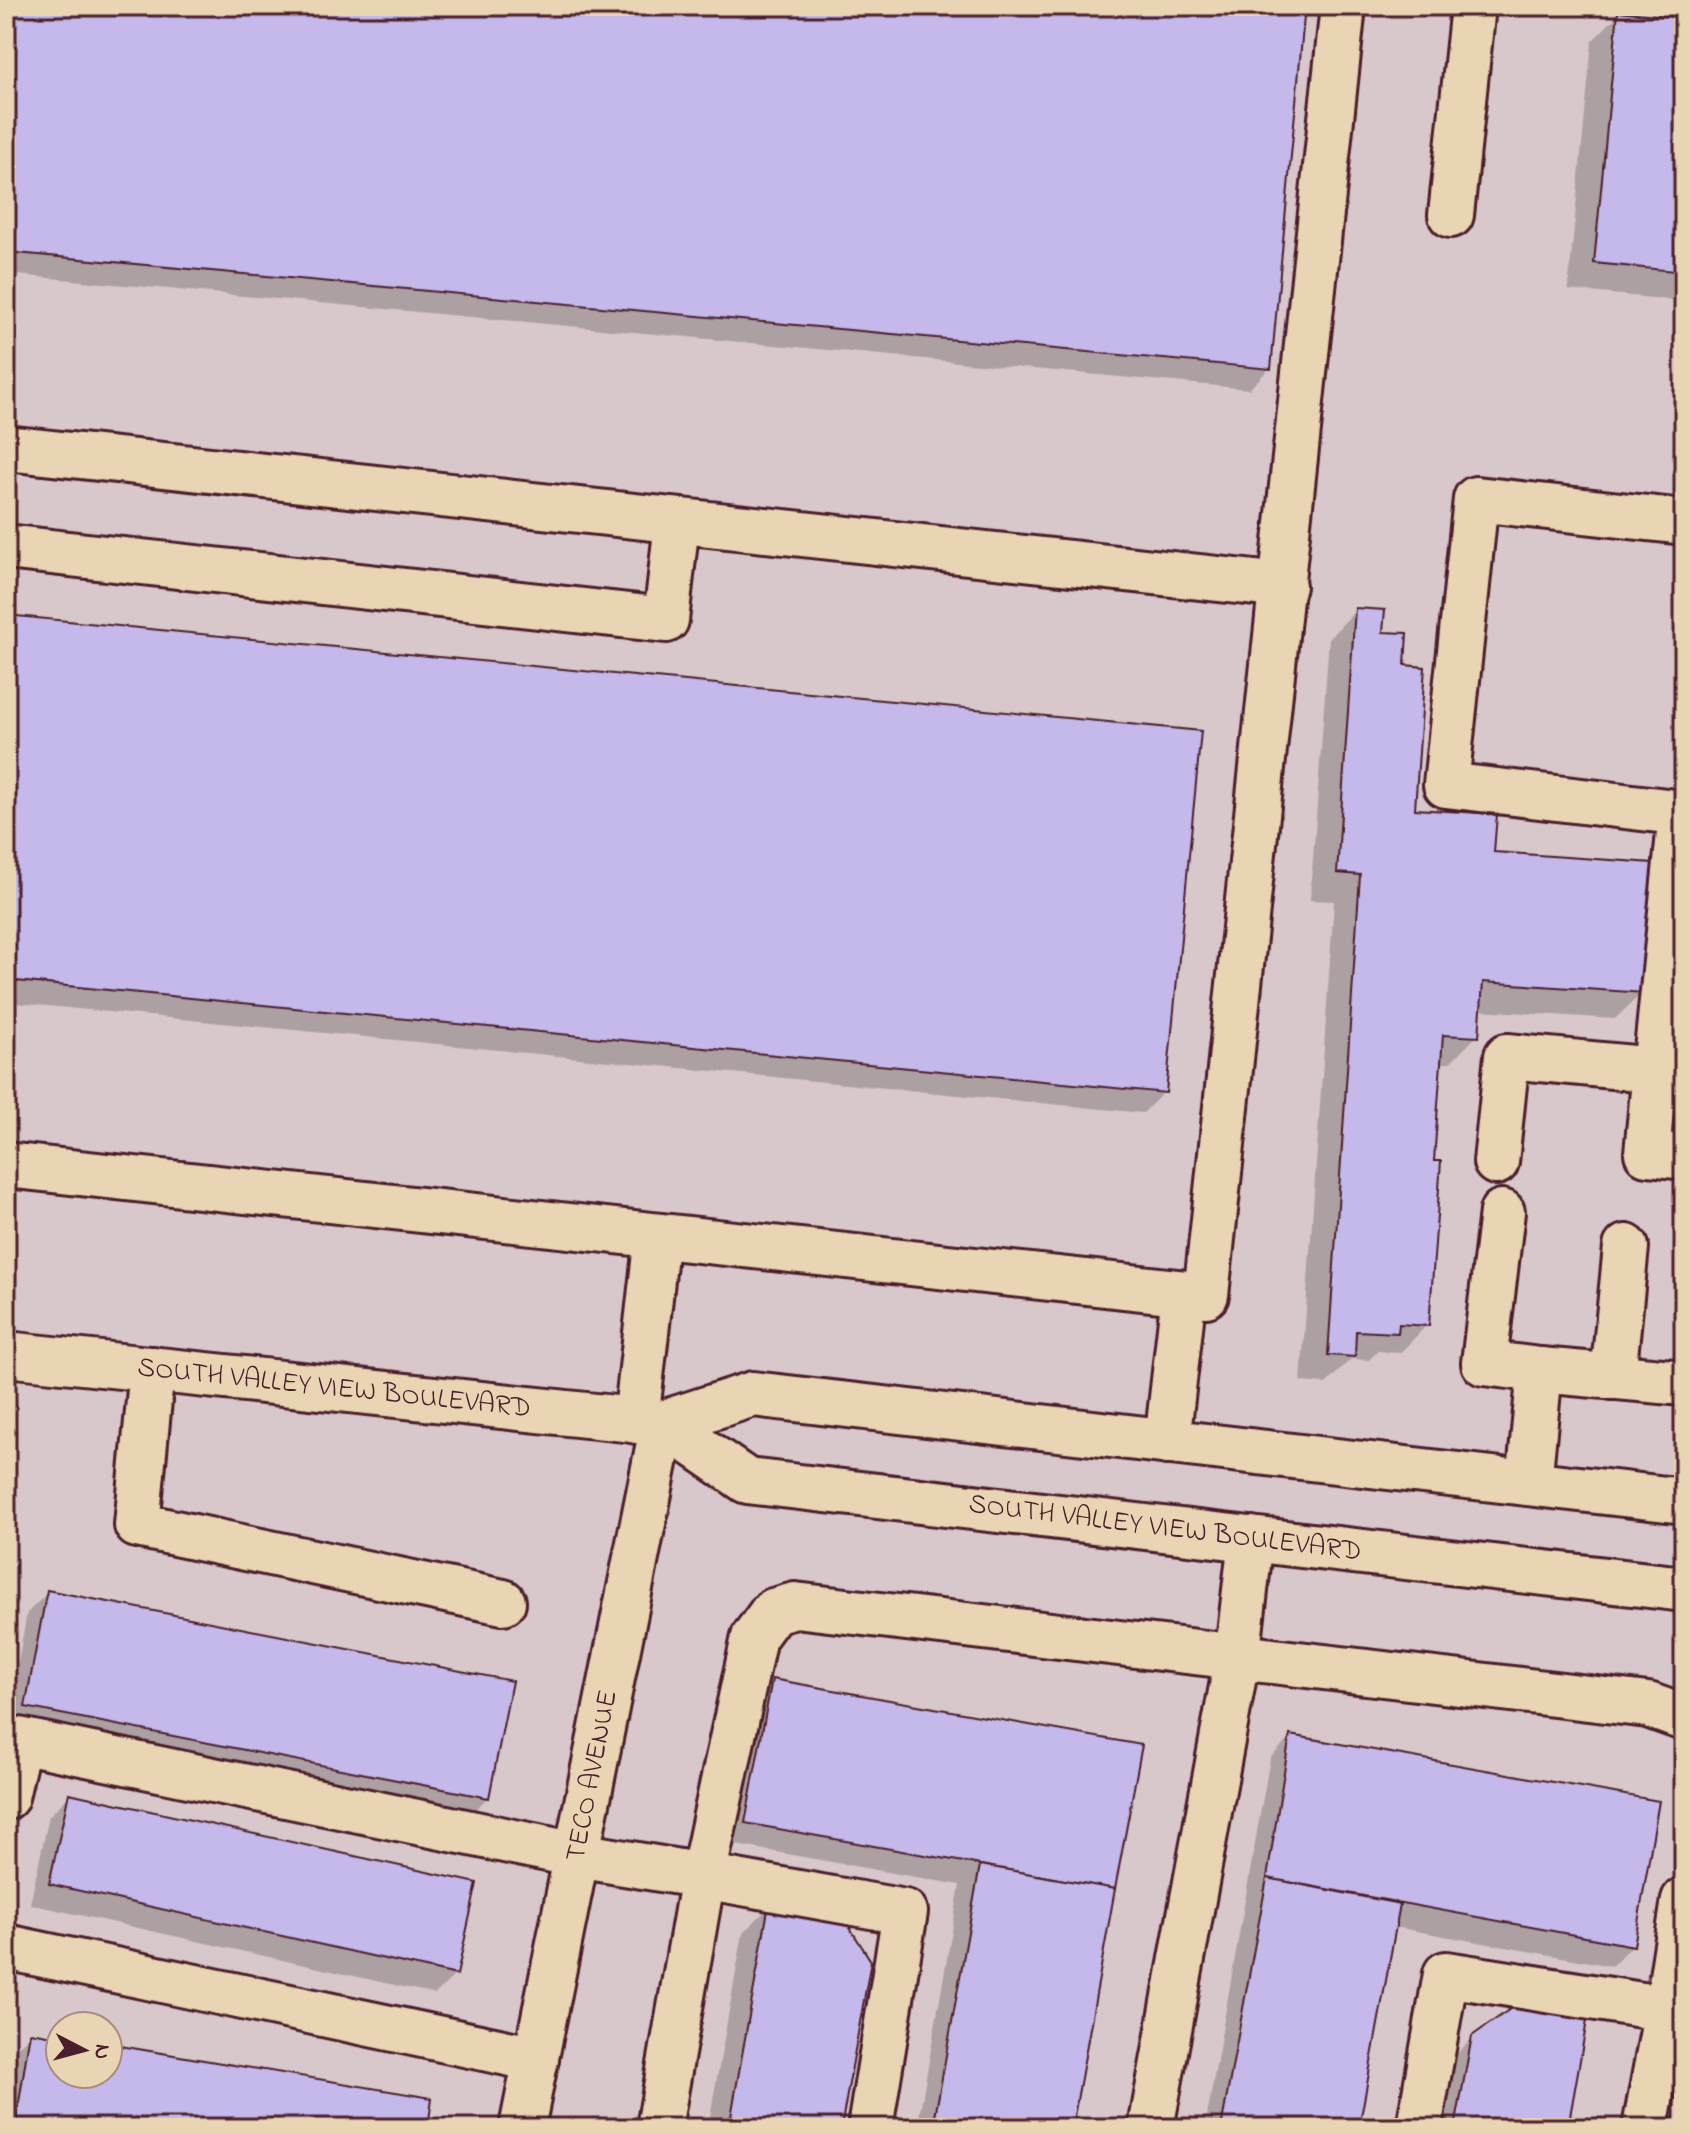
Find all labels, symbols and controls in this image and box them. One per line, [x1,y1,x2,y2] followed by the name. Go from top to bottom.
[135,1348,533,1430] street label: SOUTH VALLEY VIEW BOULEVARD
[966,1485,1364,1573] street label: SOUTH VALLEY VIEW BOULEVARD
[556,1687,630,1865] street label: TECO AVENUE
[44,2010,124,2090] north arrow
[84,2043,118,2061] text: N

